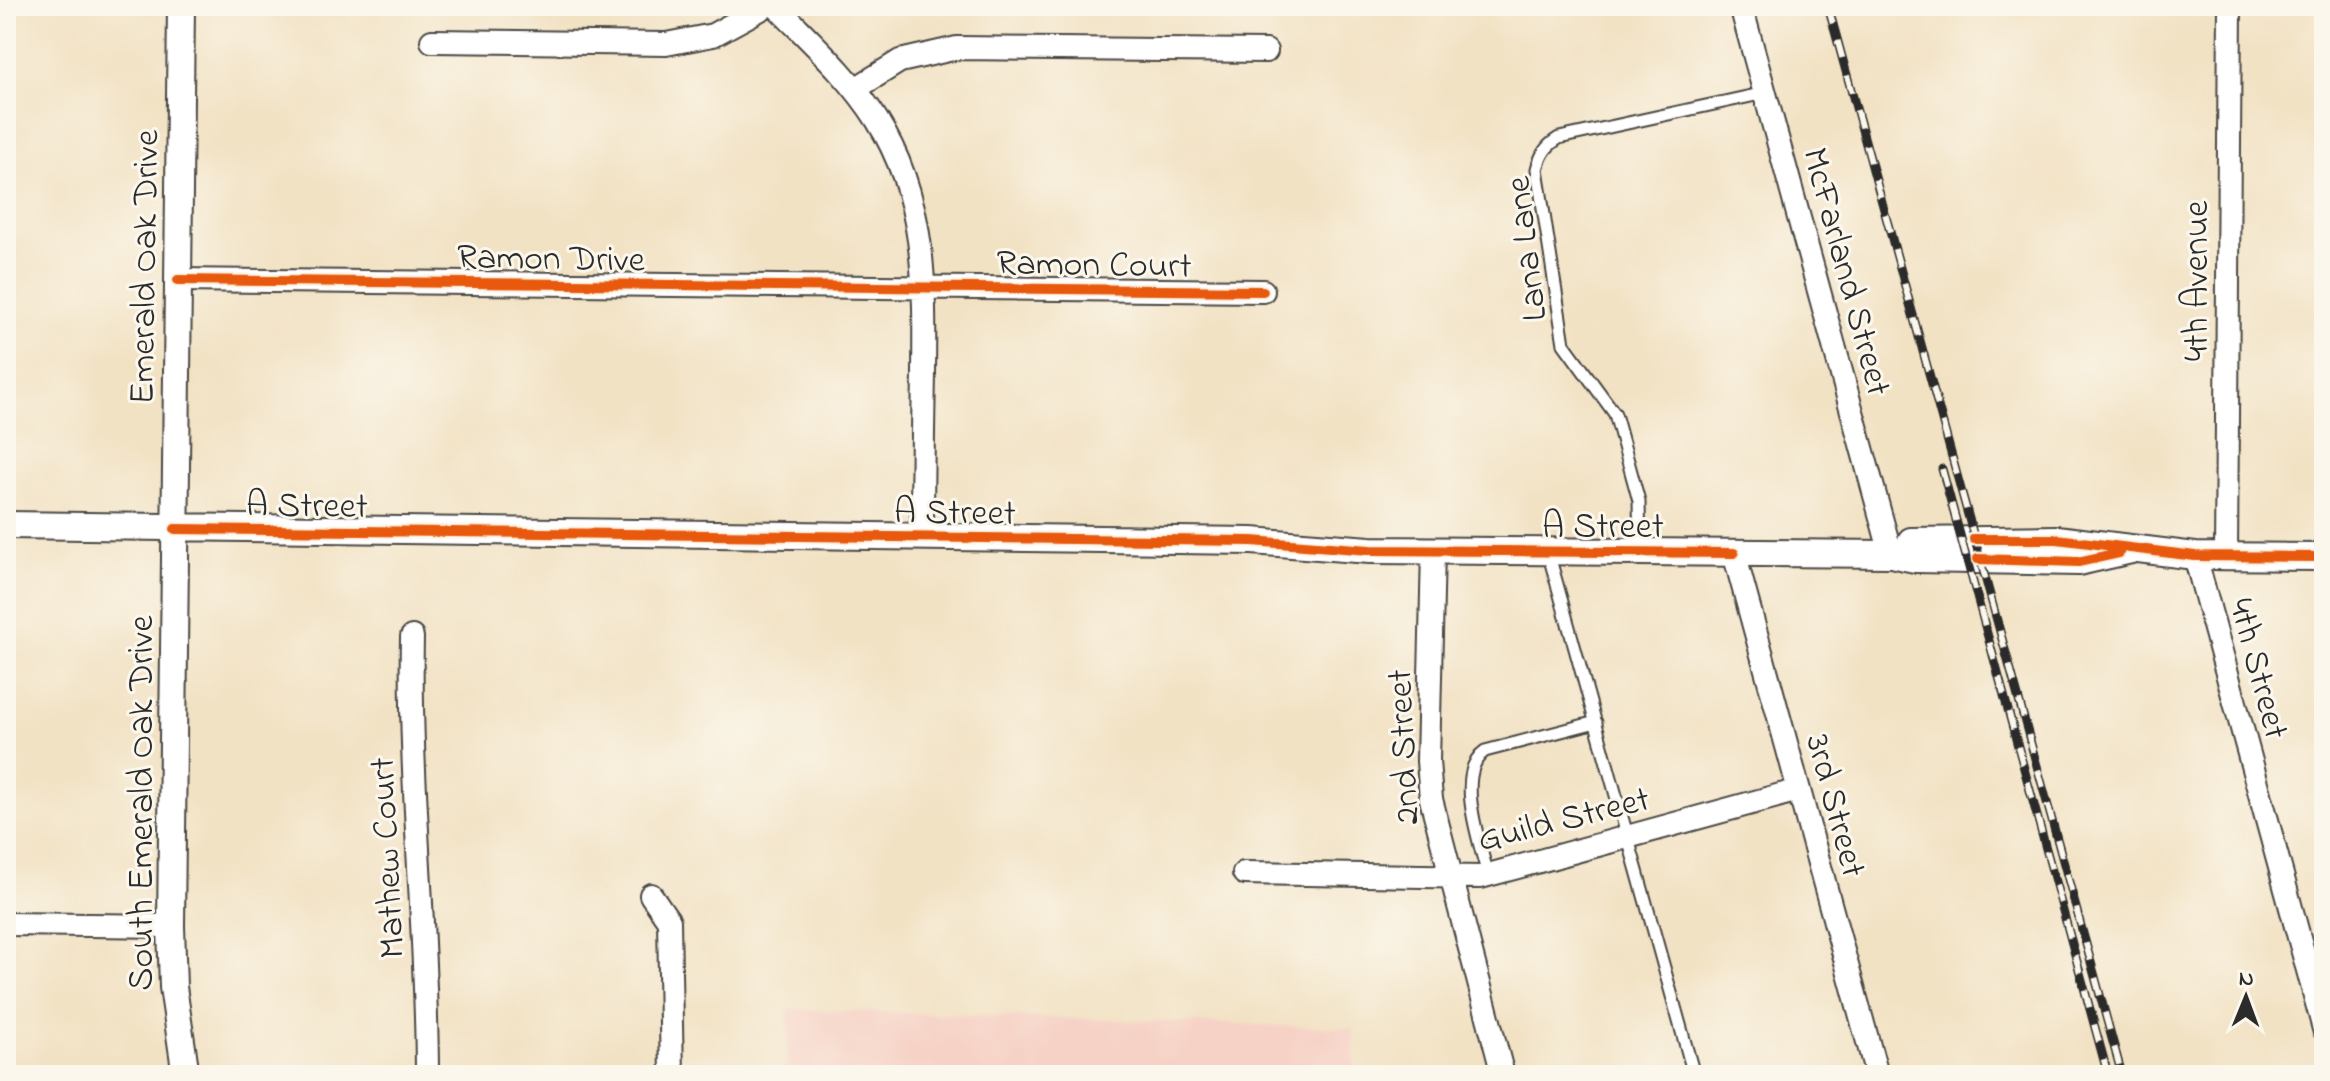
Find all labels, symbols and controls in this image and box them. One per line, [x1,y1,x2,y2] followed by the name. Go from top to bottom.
[118,128,175,405] street label: Emerald Oak Drive
[1786,142,1903,402] street label: McFarland Street
[1493,172,1564,324] street label: Lana Lane
[2172,200,2225,361] street label: 4th Avenue
[457,232,646,289] street label: Ramon Drive
[996,238,1192,295] street label: Ramon Court
[246,480,368,535] street label: A Street
[894,487,1016,542] street label: A Street
[1542,502,1664,555] street label: A Street
[2212,593,2301,745] street label: 4th Street
[117,614,170,991] street label: South Emerald Oak Drive
[1375,668,1436,826] street label: 2nd Street
[1789,729,1878,884] street label: 3rd Street
[358,756,421,960] street label: Mathew Court
[1473,774,1656,868] street label: Guild Street
[2206,957,2286,1037] north arrow
[2239,964,2254,996] text: N

